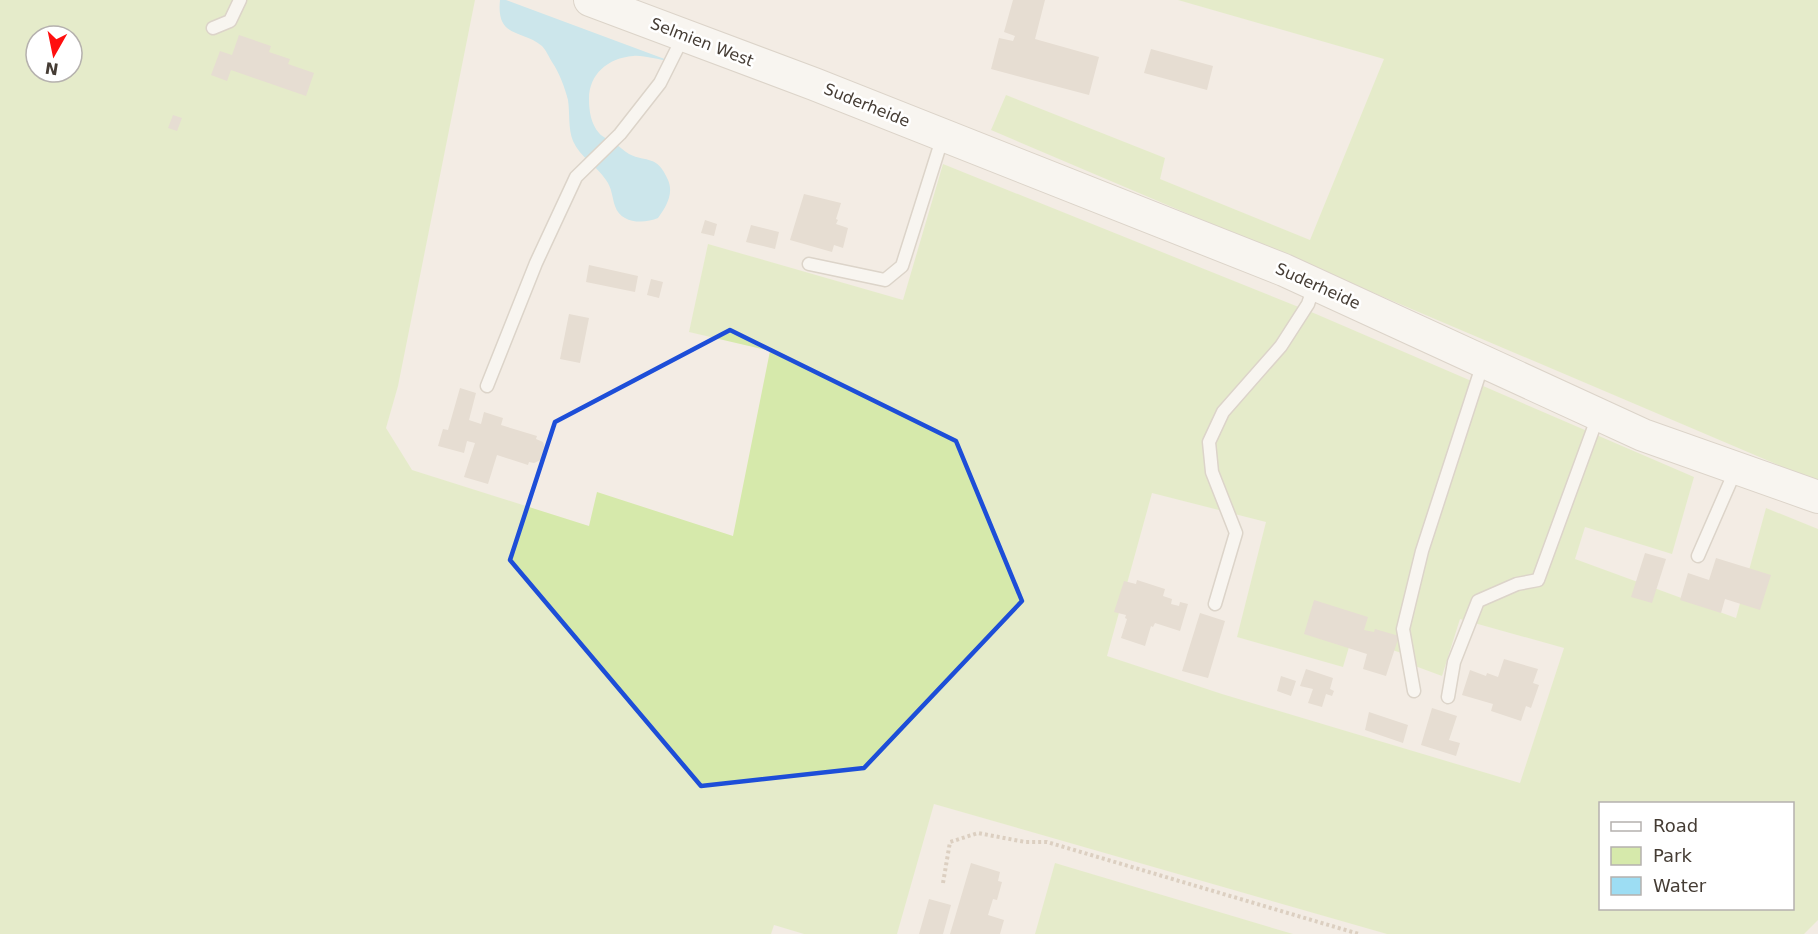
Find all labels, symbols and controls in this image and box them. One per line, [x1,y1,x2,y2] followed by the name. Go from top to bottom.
[648,14,756,70] street label: Selmien West
[24,24,84,84] north arrow
[44,58,60,79] text: N
[821,79,913,131] street label: Suderheide
[1273,259,1363,313] street label: Suderheide
[1599,802,1794,910] legend
[1653,815,1698,836] text: Road
[1653,845,1692,866] text: Park
[1653,875,1707,896] text: Water

